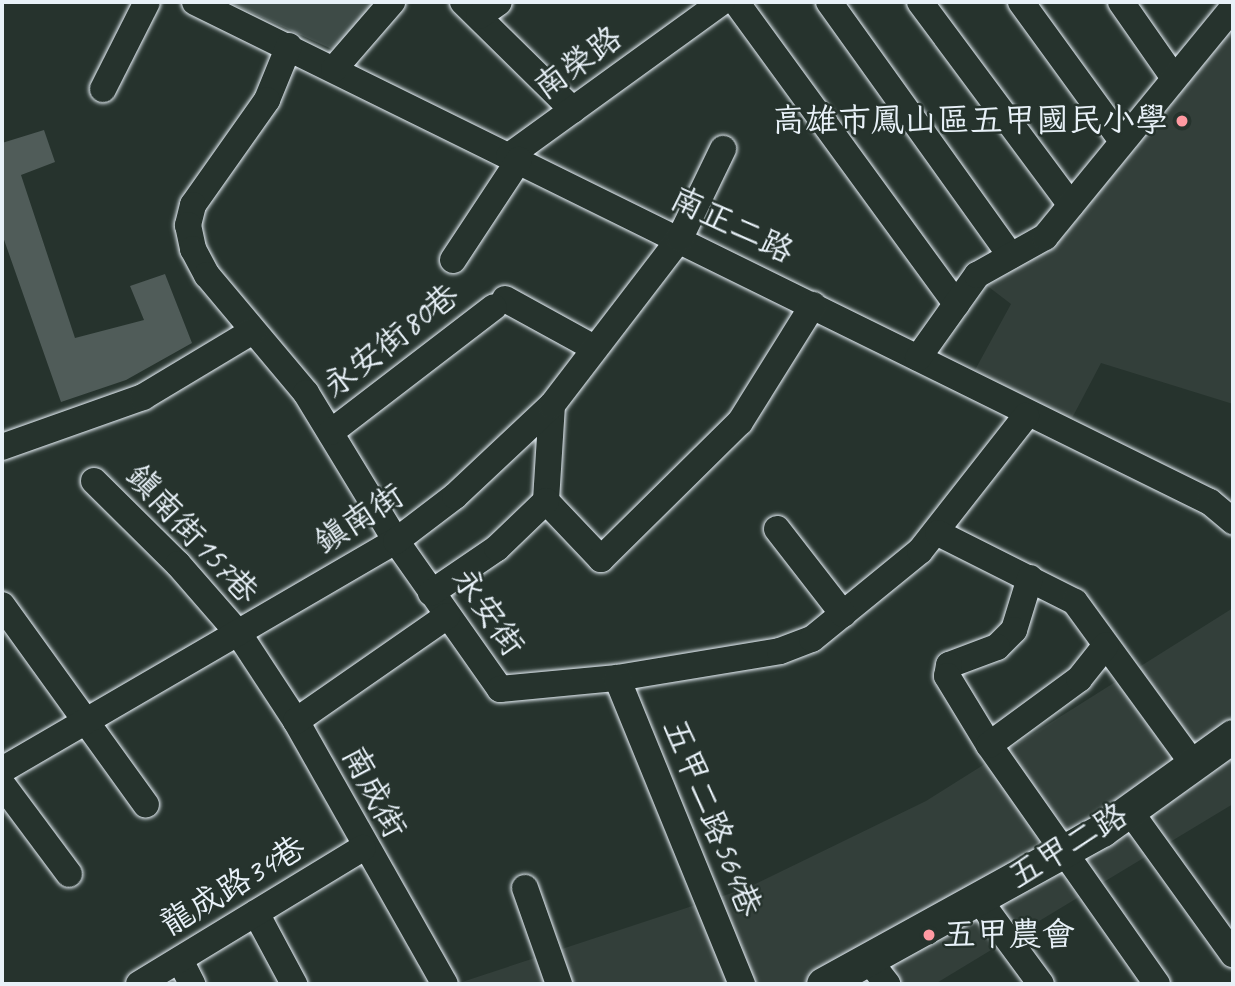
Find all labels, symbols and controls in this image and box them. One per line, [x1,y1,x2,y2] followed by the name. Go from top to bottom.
[526,18,630,108] street label: 南榮路
[772,101,1168,141] place label: 高雄市鳳山區五甲國民小學
[1174,113,1190,129] marker: 高雄市鳳山區五甲國民小學
[664,178,800,272] street label: 南正二路
[315,276,467,406] street label: 永安街80巷
[117,456,267,612] street label: 鎮南街157巷
[307,475,411,563] street label: 鎮南街
[443,560,533,664] street label: 永安街
[654,713,770,923] street label: 五甲二路564巷
[333,739,415,845] street label: 南成街
[1001,795,1135,897] street label: 五甲二路
[154,827,312,945] street label: 龍成路34巷
[943,915,1075,955] place label: 五甲農會
[921,927,937,943] marker: 五甲農會

